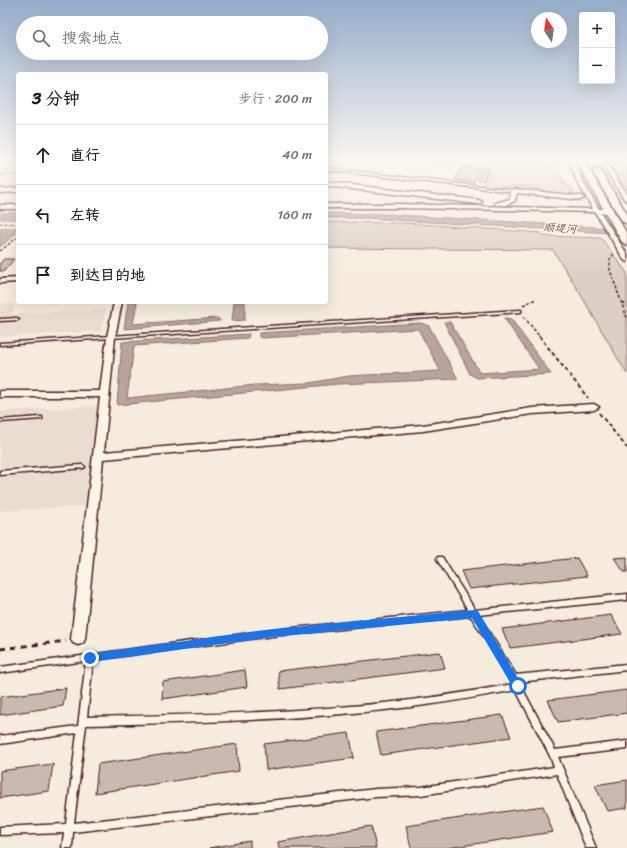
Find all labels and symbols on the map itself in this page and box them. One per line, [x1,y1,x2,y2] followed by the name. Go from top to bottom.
[531,12,567,48] north arrow
[543,218,579,239] water label: 顺堤河
[81,649,99,667] route end
[509,677,527,695] route start

